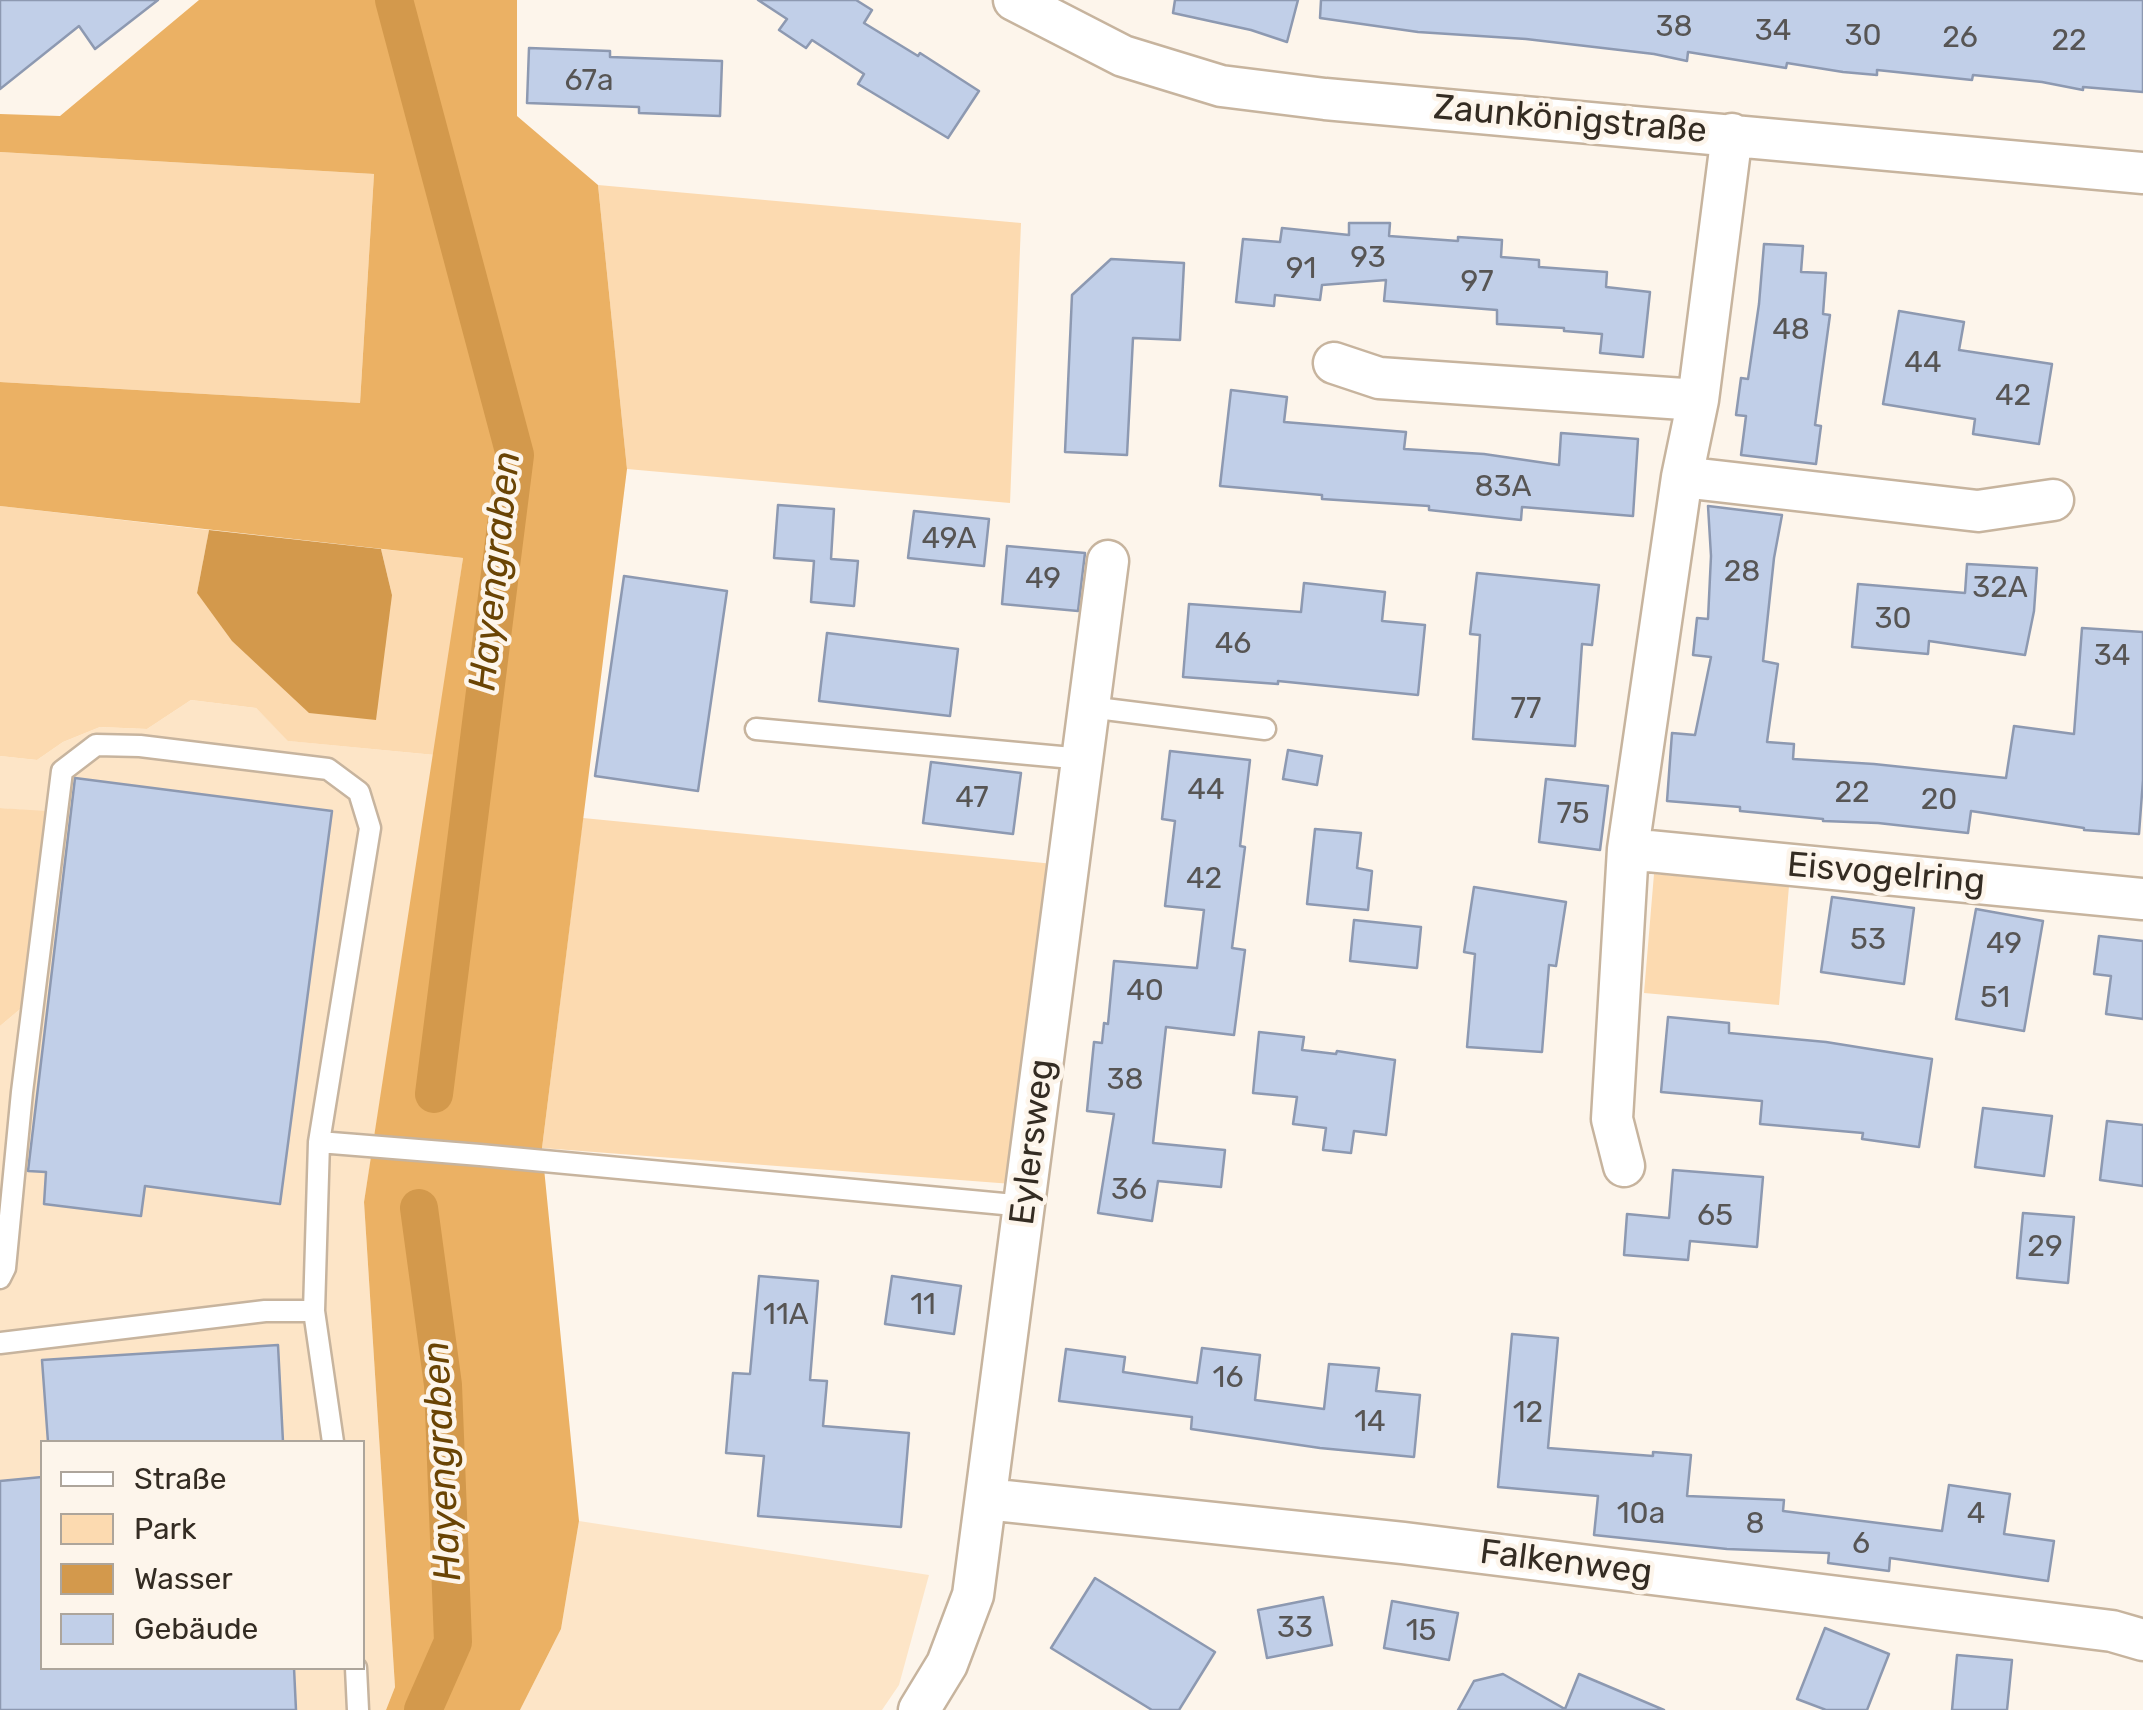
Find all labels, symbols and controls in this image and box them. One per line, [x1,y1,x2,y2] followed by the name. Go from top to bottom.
[1655,9,1693,45] house number: 38
[1755,13,1791,49] house number: 34
[1844,18,1882,54] house number: 30
[1942,20,1978,56] house number: 26
[2051,23,2087,59] house number: 22
[564,63,614,99] house number: 67a
[1431,87,1709,153] street label: Zaunkönigstraße
[1350,240,1386,276] house number: 93
[1286,251,1316,287] house number: 91
[1460,264,1494,300] house number: 97
[1772,312,1810,348] house number: 48
[1904,345,1942,381] house number: 44
[1995,378,2031,414] house number: 42
[461,449,531,693] water label: Hayengraben
[1474,469,1532,505] house number: 83A
[921,521,977,557] house number: 49A
[1724,554,1760,590] house number: 28
[1025,561,1061,597] house number: 49
[1972,570,2028,606] house number: 32A
[1874,601,1912,637] house number: 30
[1215,626,1251,662] house number: 46
[2094,638,2130,674] house number: 34
[1511,691,1541,727] house number: 77
[1187,772,1225,808] house number: 44
[1834,775,1870,811] house number: 22
[955,780,989,816] house number: 47
[1921,782,1957,818] house number: 20
[1556,796,1590,832] house number: 75
[1785,844,1987,904] street label: Eisvogelring
[1186,861,1222,897] house number: 42
[1850,922,1886,958] house number: 53
[1986,926,2022,962] house number: 49
[1126,973,1164,1009] house number: 40
[1980,980,2010,1016] house number: 51
[1002,1057,1064,1227] street label: Eylersweg
[1106,1062,1144,1098] house number: 38
[1111,1172,1147,1208] house number: 36
[1697,1198,1733,1234] house number: 65
[2027,1229,2063,1265] house number: 29
[910,1287,936,1323] house number: 11
[763,1297,809,1333] house number: 11A
[414,1340,472,1582] water label: Hayengraben
[1213,1360,1243,1396] house number: 16
[1513,1395,1543,1431] house number: 12
[1354,1404,1386,1440] house number: 14
[40,1440,365,1670] legend
[134,1461,227,1497] text: Straße
[1617,1496,1665,1532] house number: 10a
[1967,1496,1985,1532] house number: 4
[1745,1506,1765,1542] house number: 8
[134,1511,196,1547] text: Park
[1852,1526,1870,1562] house number: 6
[1478,1532,1654,1594] street label: Falkenweg
[134,1561,233,1597] text: Wasser
[1277,1610,1313,1646] house number: 33
[134,1611,258,1647] text: Gebäude
[1406,1613,1436,1649] house number: 15

